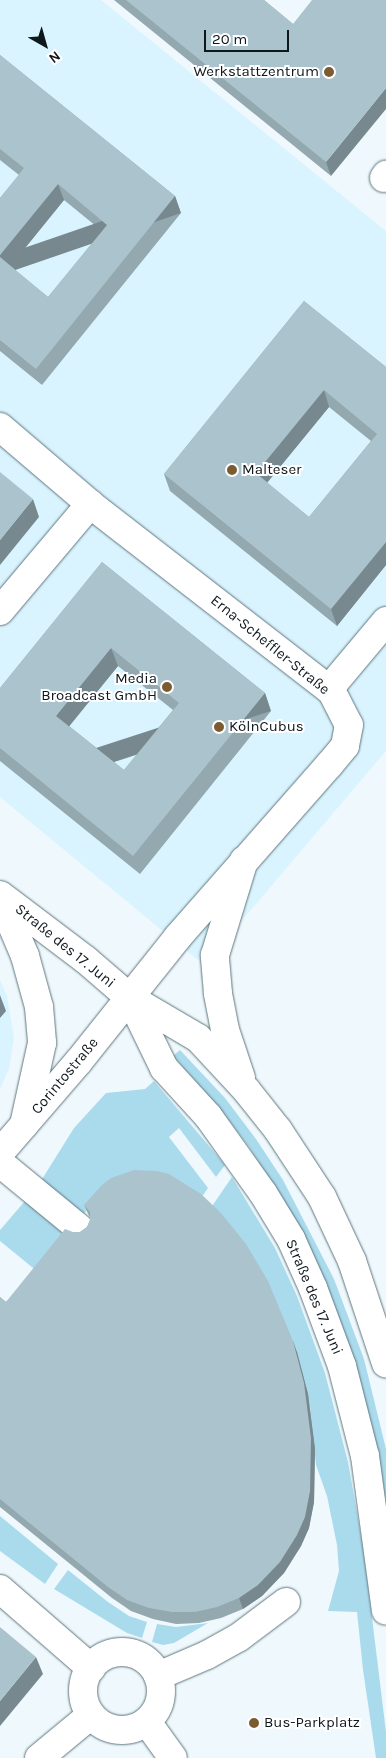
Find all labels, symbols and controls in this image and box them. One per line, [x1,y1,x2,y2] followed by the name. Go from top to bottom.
[20,20,70,70] north arrow
[206,20,291,52] scale bar
[212,30,247,48] text: 20 m
[45,47,64,67] text: N
[193,63,319,81] place label: Werkstattzentrum
[323,66,335,78] marker: Werkstattzentrum
[242,461,302,479] place label: Malteser
[226,464,238,476] marker: Malteser
[207,591,333,699] street label: Erna-Scheffler-Straße
[41,669,157,704] place label: Media Broadcast GmbH
[161,681,173,693] marker: Media Broadcast GmbH
[229,718,304,736] place label: KölnCubus
[213,721,225,733] marker: KölnCubus
[11,900,119,992] street label: Straße des 17. Juni
[28,1034,102,1118] street label: Corintostraße
[282,1237,346,1357] street label: Straße des 17. Juni
[264,1714,360,1732] place label: Bus-Parkplatz
[248,1717,260,1729] marker: Bus-Parkplatz

